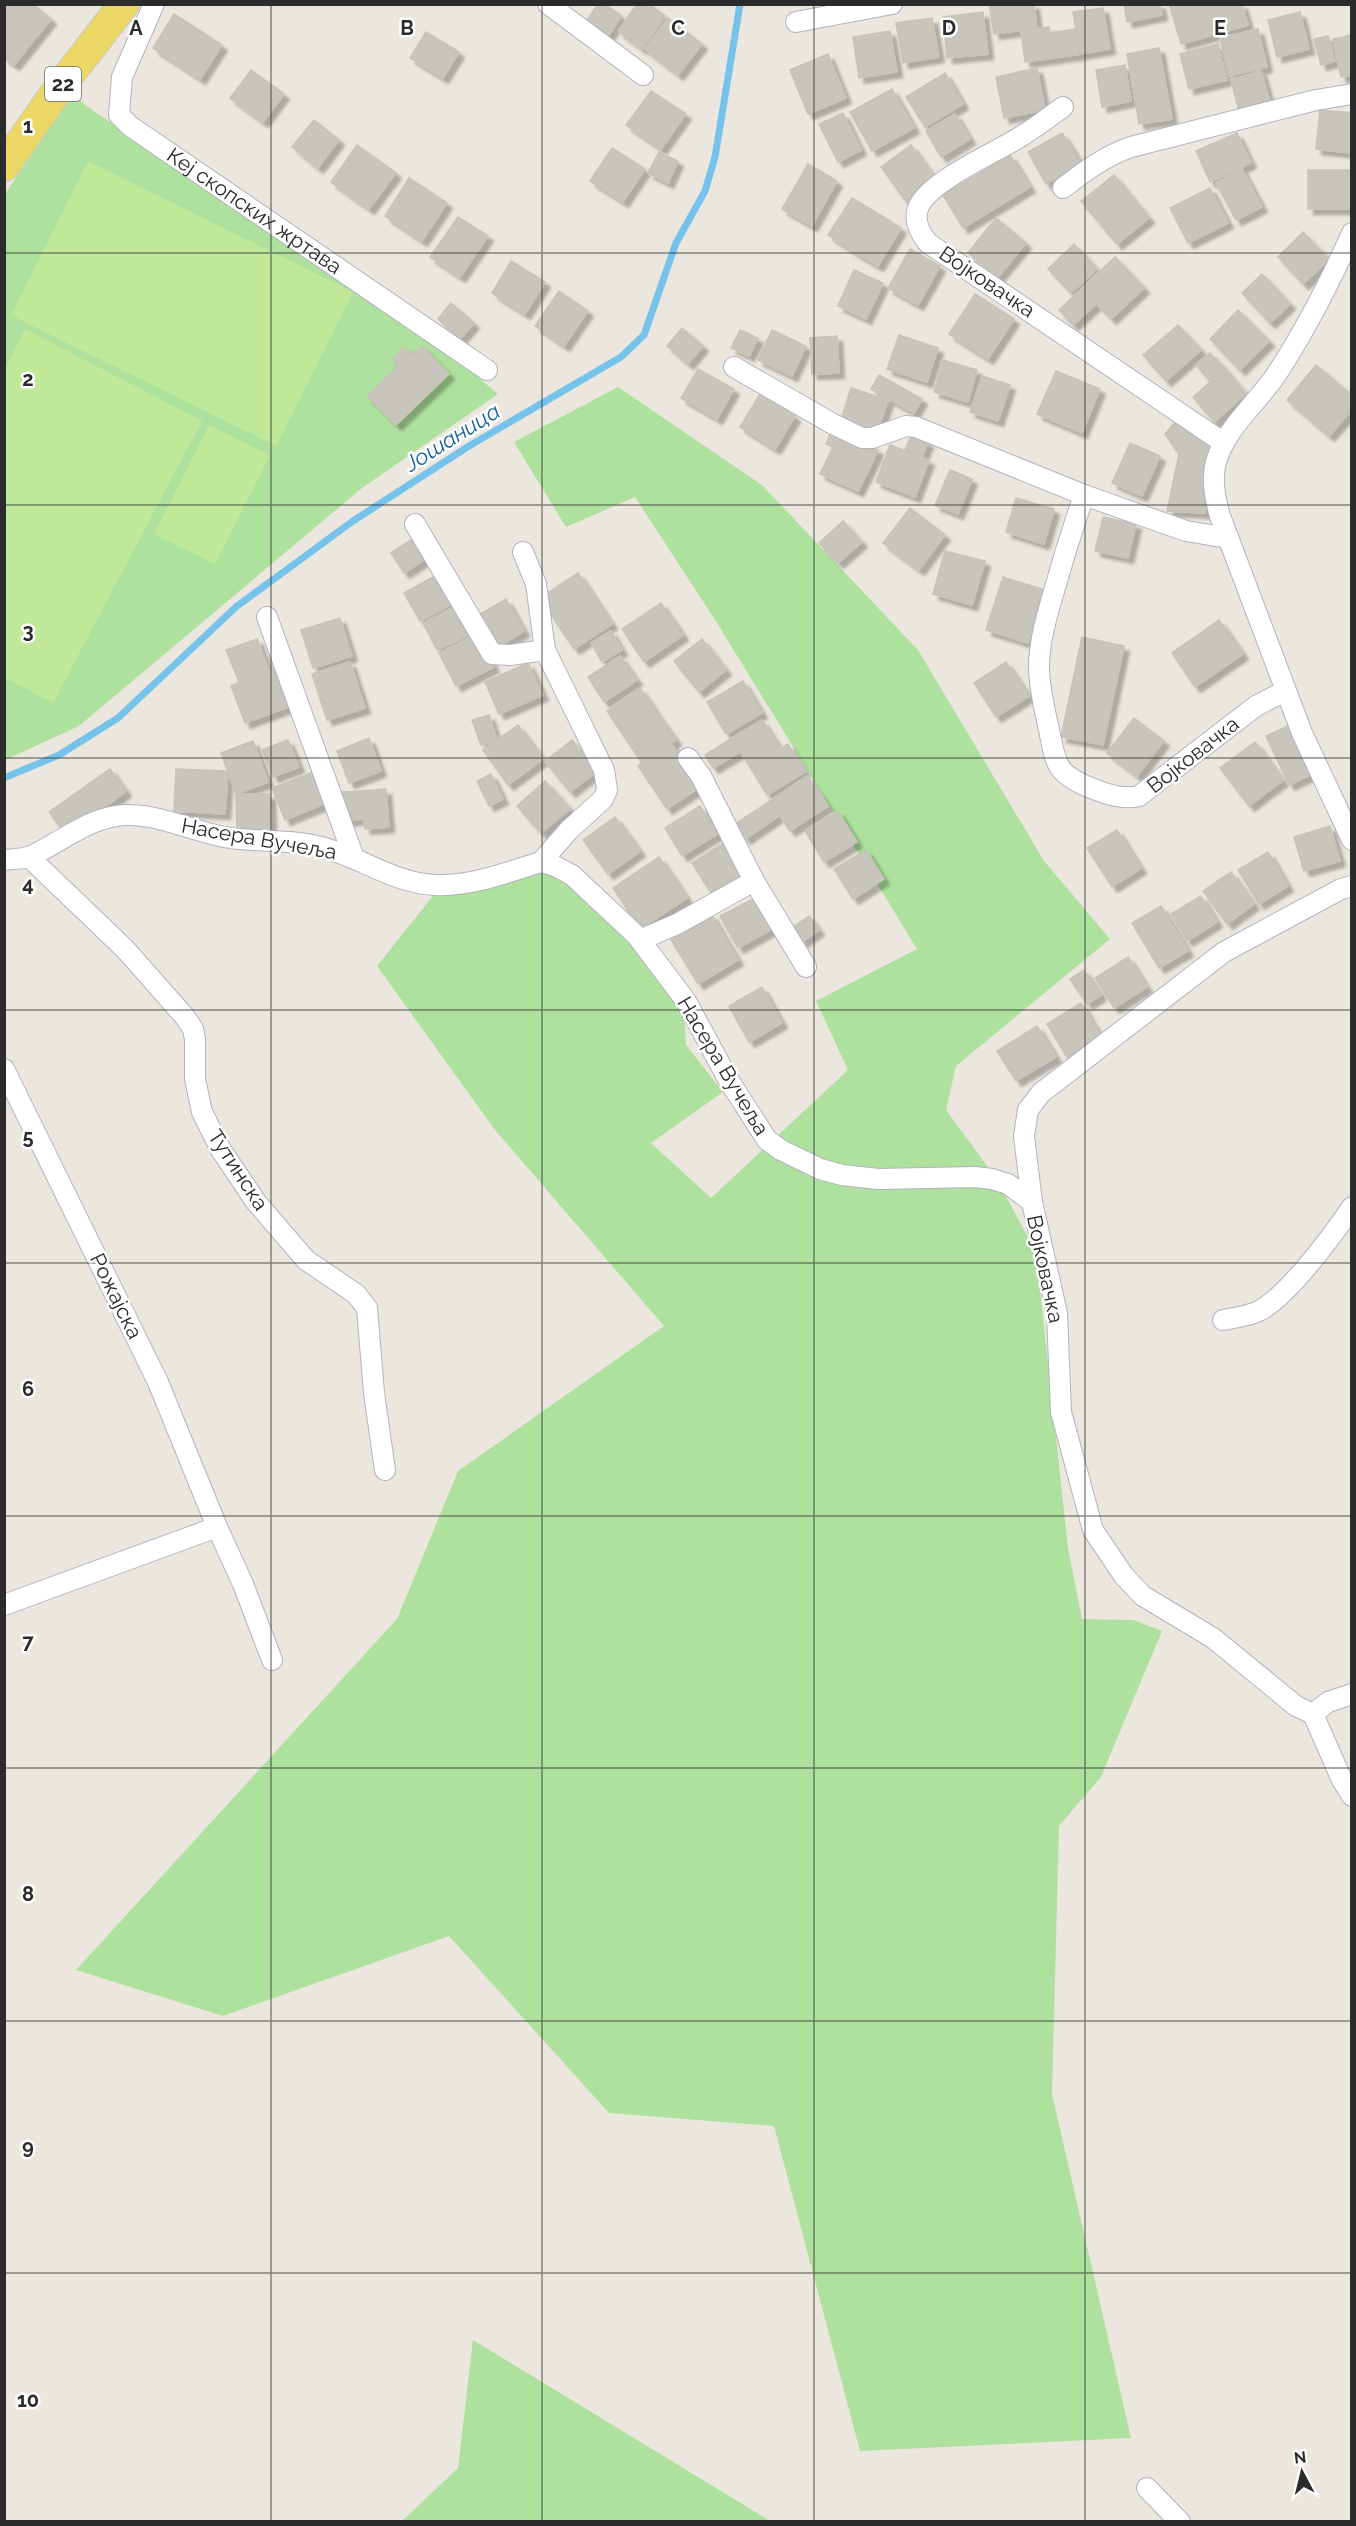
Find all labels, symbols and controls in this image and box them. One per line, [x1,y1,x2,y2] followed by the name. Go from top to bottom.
[129,16,143,40] text: A
[400,16,414,40] text: B
[671,16,685,40] text: C
[942,16,956,40] text: D
[1214,16,1226,40] text: E
[45,67,81,101] road number: 22
[23,114,33,138] text: 1
[163,142,347,279] street label: Кеј скопских жртава
[935,240,1040,323] street label: Војковачка
[22,367,34,391] text: 2
[399,398,504,477] water label: Јошаница
[22,619,34,643] text: 3
[1142,711,1244,798] street label: Војковачка
[180,813,339,864] street label: Насера Вучеља
[22,872,34,896] text: 4
[672,992,775,1140] street label: Насера Вучеља
[22,1125,34,1149] text: 5
[203,1125,274,1215] street label: Тутинска
[1022,1213,1069,1325] street label: Војковачка
[85,1249,148,1343] street label: Рожајска
[22,1377,34,1401] text: 6
[22,1630,34,1654] text: 7
[22,1882,34,1906] text: 8
[22,2135,34,2159] text: 9
[17,2388,39,2412] text: 10
[1272,2442,1332,2502] north arrow
[1293,2447,1307,2468] text: N

